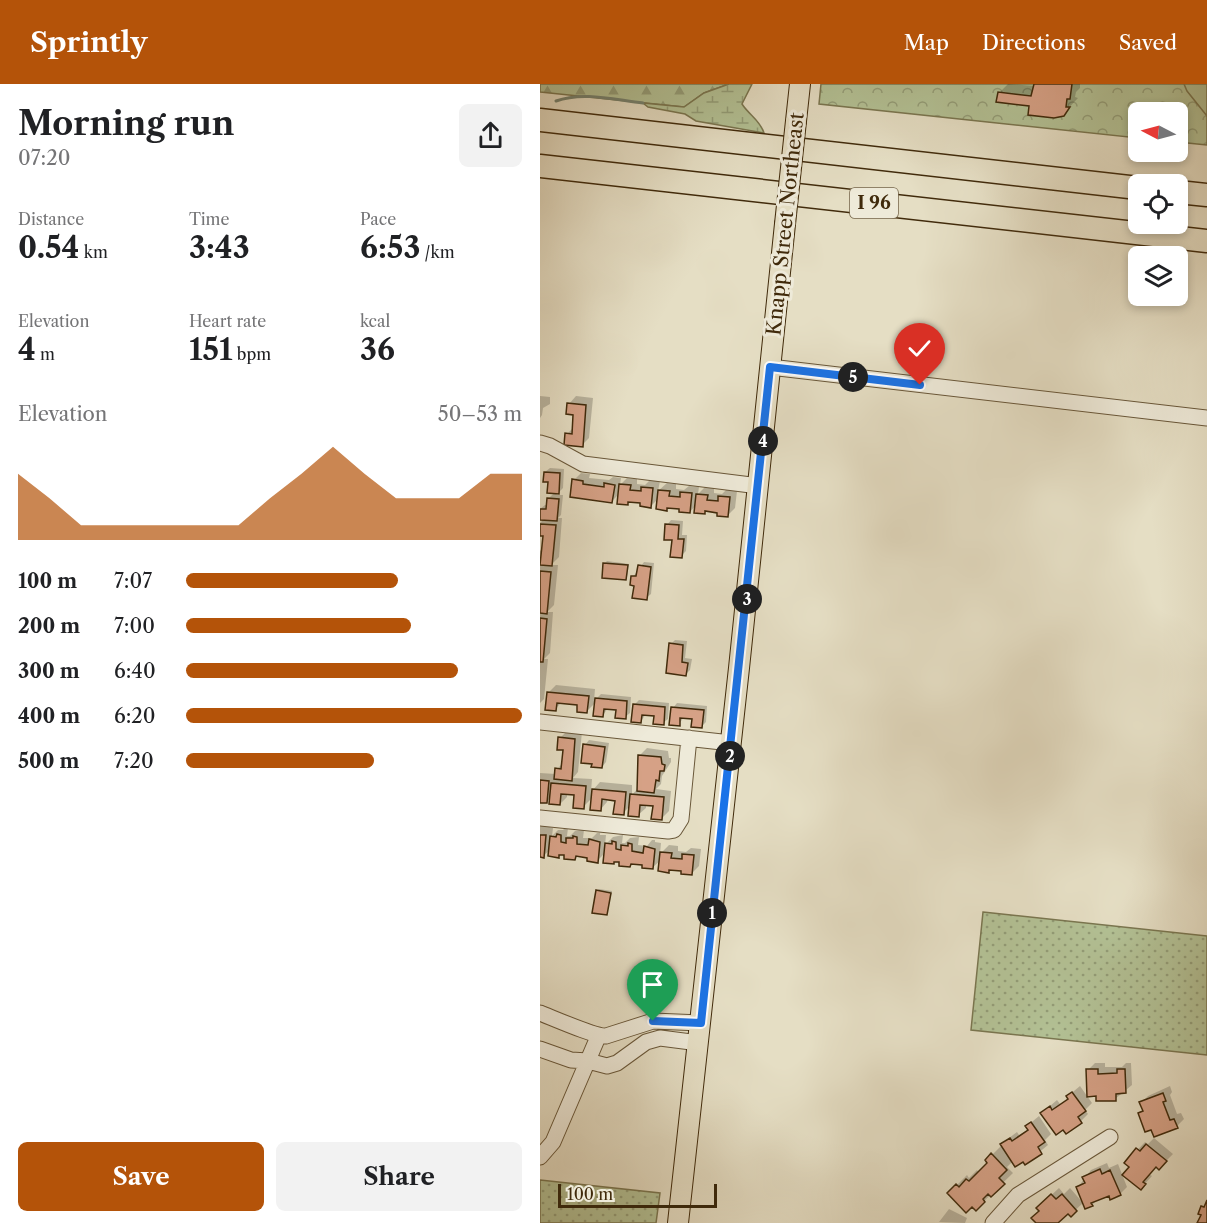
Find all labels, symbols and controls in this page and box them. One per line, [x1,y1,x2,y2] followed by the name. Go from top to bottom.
[30,25,147,59] text: Sprintly
[904,30,949,55] text: Map
[982,30,1086,55] text: Directions
[1119,30,1177,55] text: Saved
[1128,102,1188,162] north arrow
[1128,102,1188,306] map controls
[18,103,234,144] text: Morning run
[459,104,522,167] button: share
[761,111,809,337] street label: Knapp Street Northeast
[18,146,70,170] text: 07:20
[1128,174,1188,234] button: locate
[850,188,898,218] road number: I 96
[18,209,84,229] text: Distance
[189,209,229,229] text: Time
[360,209,396,229] text: Pace
[18,229,79,266] text: 0.54
[189,229,250,266] text: 3:43
[360,229,420,266] text: 6:53
[79,242,108,262] text: km
[420,242,455,262] text: /km
[1128,246,1188,306] button: layers
[18,311,89,331] text: Elevation
[189,311,266,331] text: Heart rate
[360,311,390,331] text: kcal
[894,323,945,385] pin
[18,331,36,368] text: 4
[189,331,233,368] text: 151
[360,331,395,368] text: 36
[903,332,936,365] icon: check
[36,344,55,364] text: m
[233,344,271,364] text: bpm
[838,362,868,392] pin: 5
[849,367,857,387] text: 5
[18,402,107,426] text: Elevation
[438,402,522,426] text: 50–53 m
[748,426,778,456] pin: 4
[758,431,768,451] text: 4
[18,569,77,593] text: 100 m
[114,569,152,593] text: 7:07
[732,584,762,614] pin: 3
[742,589,752,609] text: 3
[18,614,80,638] text: 200 m
[114,614,155,638] text: 7:00
[18,659,80,683] text: 300 m
[114,659,156,683] text: 6:40
[18,704,80,728] text: 400 m
[114,704,156,728] text: 6:20
[715,741,745,771] pin: 2
[725,746,735,766] text: 2
[18,749,79,773] text: 500 m
[114,749,154,773] text: 7:20
[697,898,727,928] pin: 1
[708,903,716,923] text: 1
[627,959,678,1021] pin
[636,968,669,1001] icon: arrive
[18,1142,264,1211] button: Save
[276,1142,522,1211] button: Share
[558,1181,717,1208] scale bar
[567,1184,613,1204] text: 100 m

